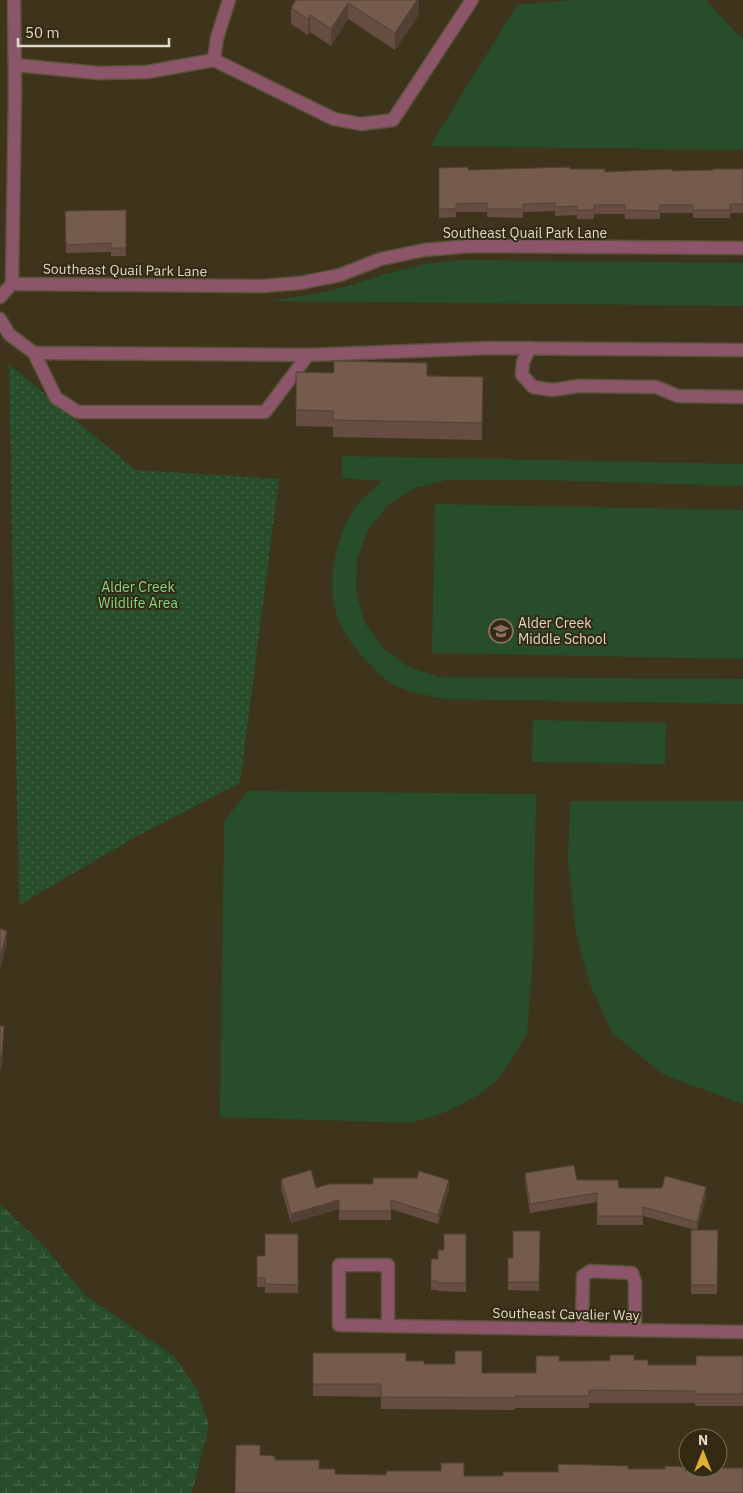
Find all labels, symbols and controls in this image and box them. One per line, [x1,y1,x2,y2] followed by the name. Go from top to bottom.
[18,15,169,47] scale bar
[25,23,60,42] text: 50 m
[443,224,608,242] street label: Southeast Quail Park Lane
[43,260,208,280] street label: Southeast Quail Park Lane
[98,578,178,612] park label: Alder Creek Wildlife Area
[518,614,607,648] place label: Alder Creek Middle School
[488,618,514,644] school or university icon: Alder Creek Middle School
[492,1304,640,1324] street label: Southeast Cavalier Way
[678,1428,728,1478] north arrow
[698,1431,708,1449] text: N

